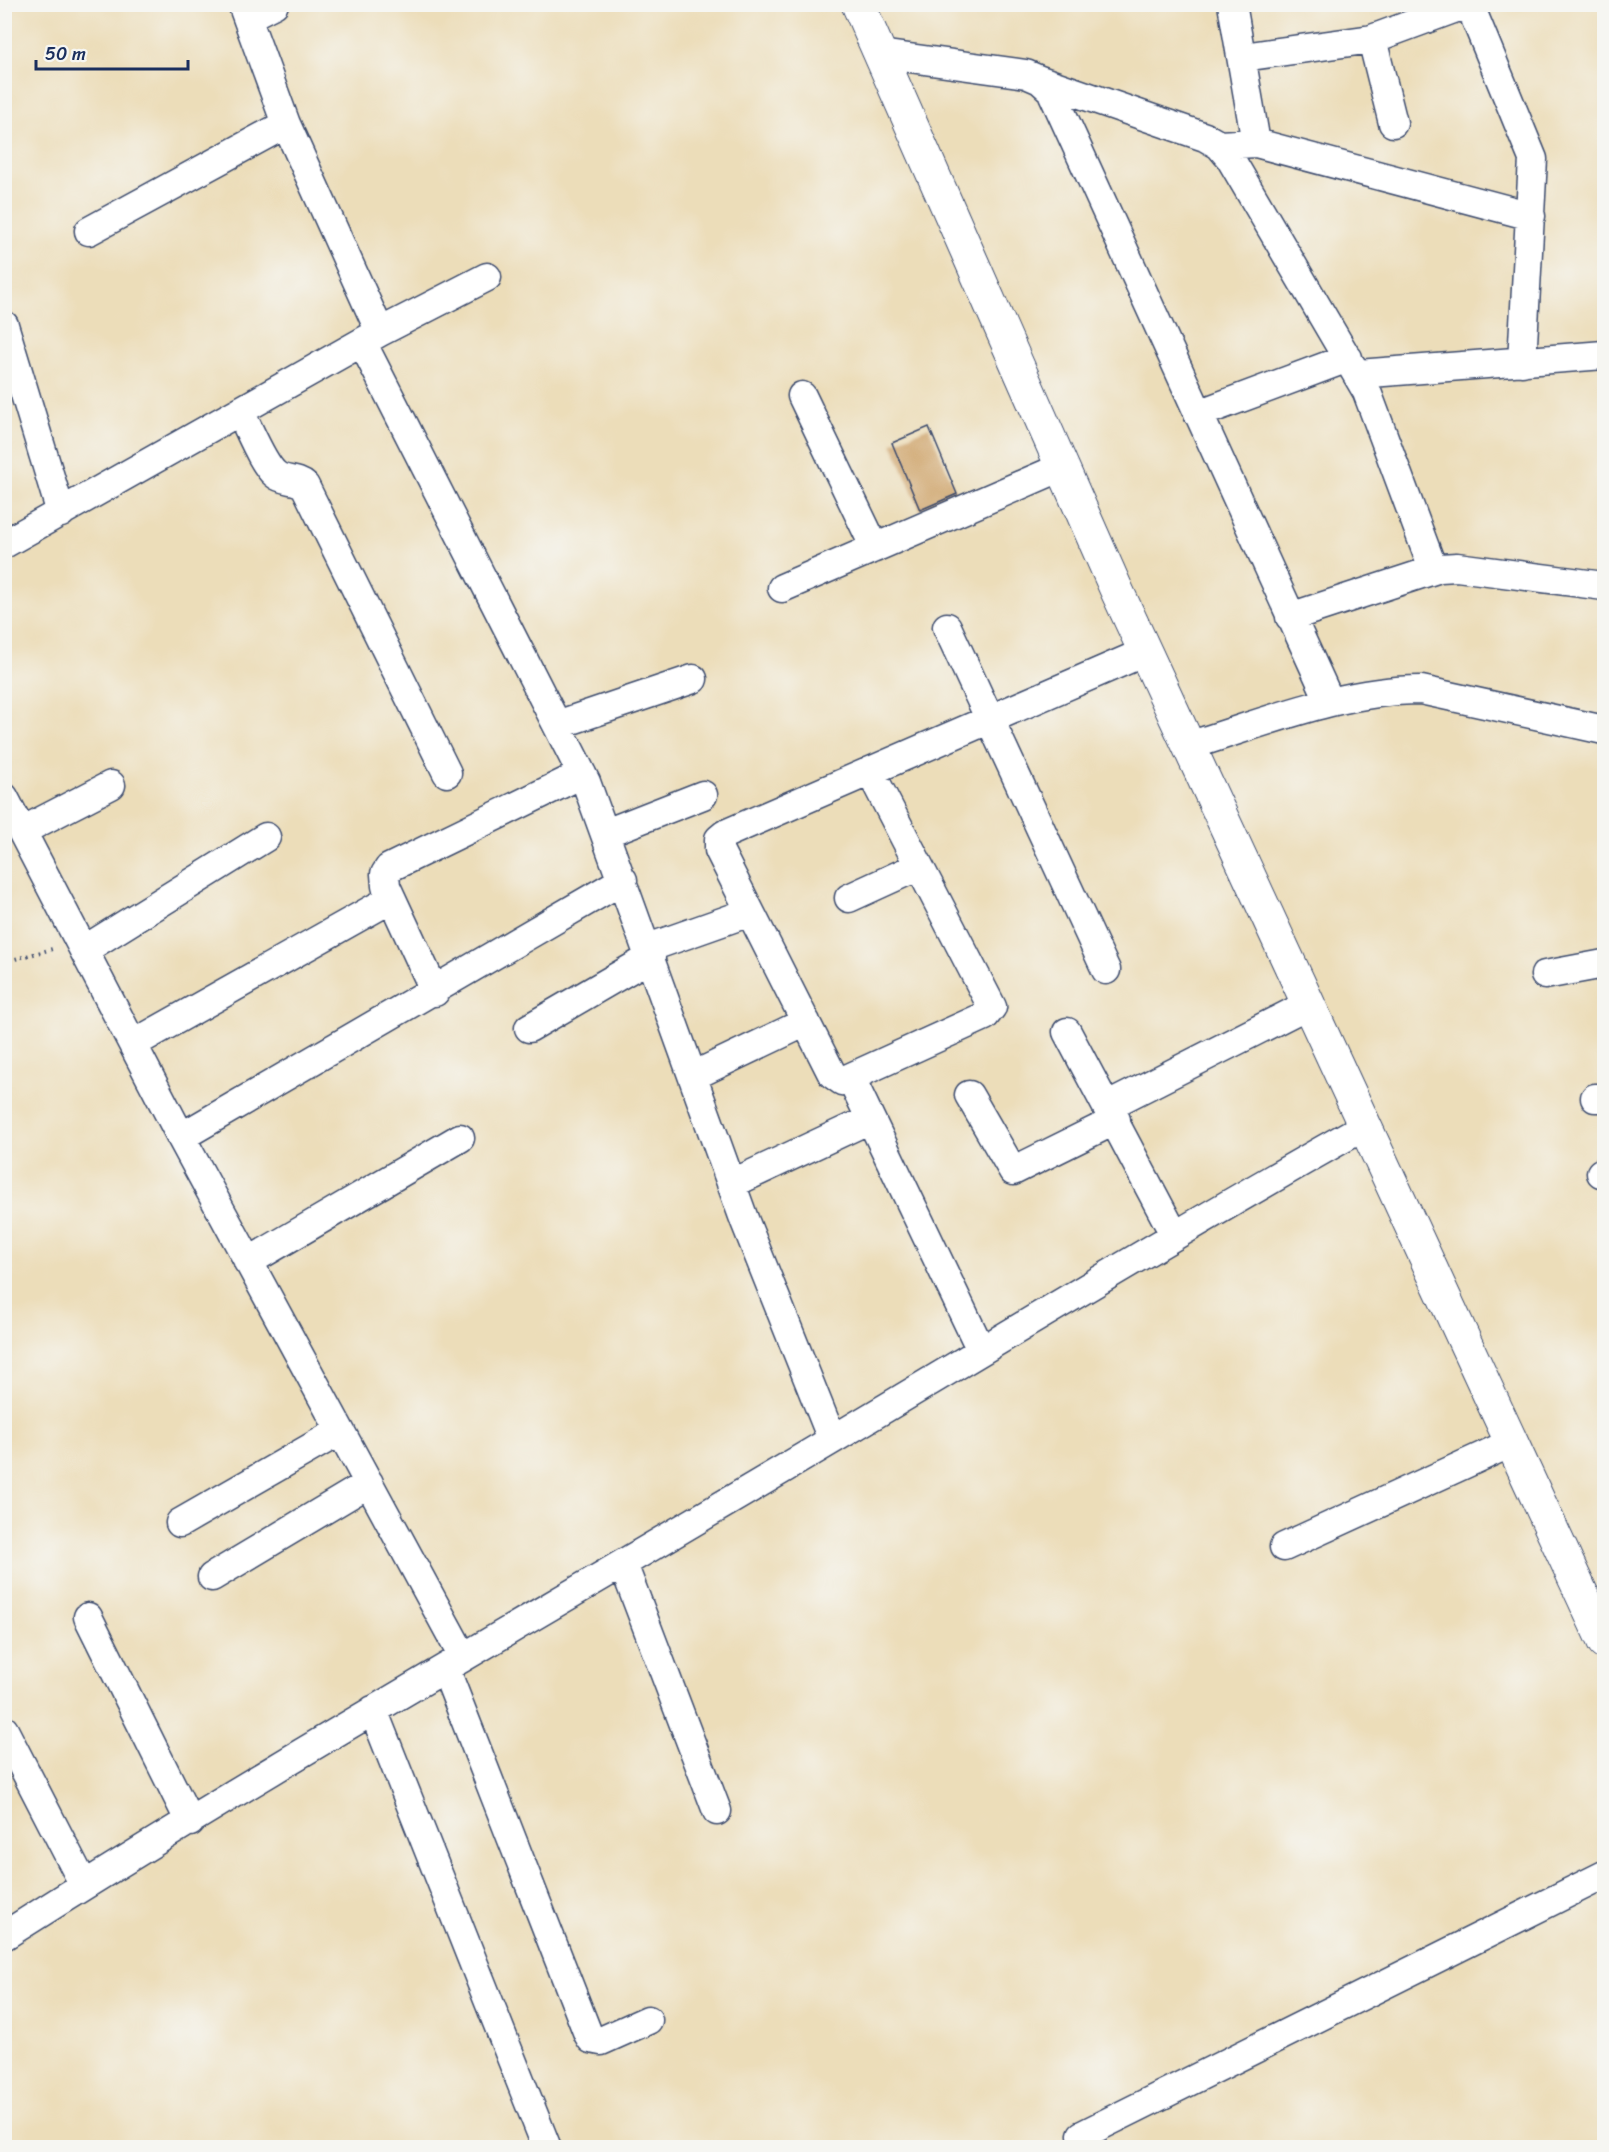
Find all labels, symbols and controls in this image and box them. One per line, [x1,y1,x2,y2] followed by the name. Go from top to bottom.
[36,33,188,71] scale bar
[45,38,86,70] text: 50 m

